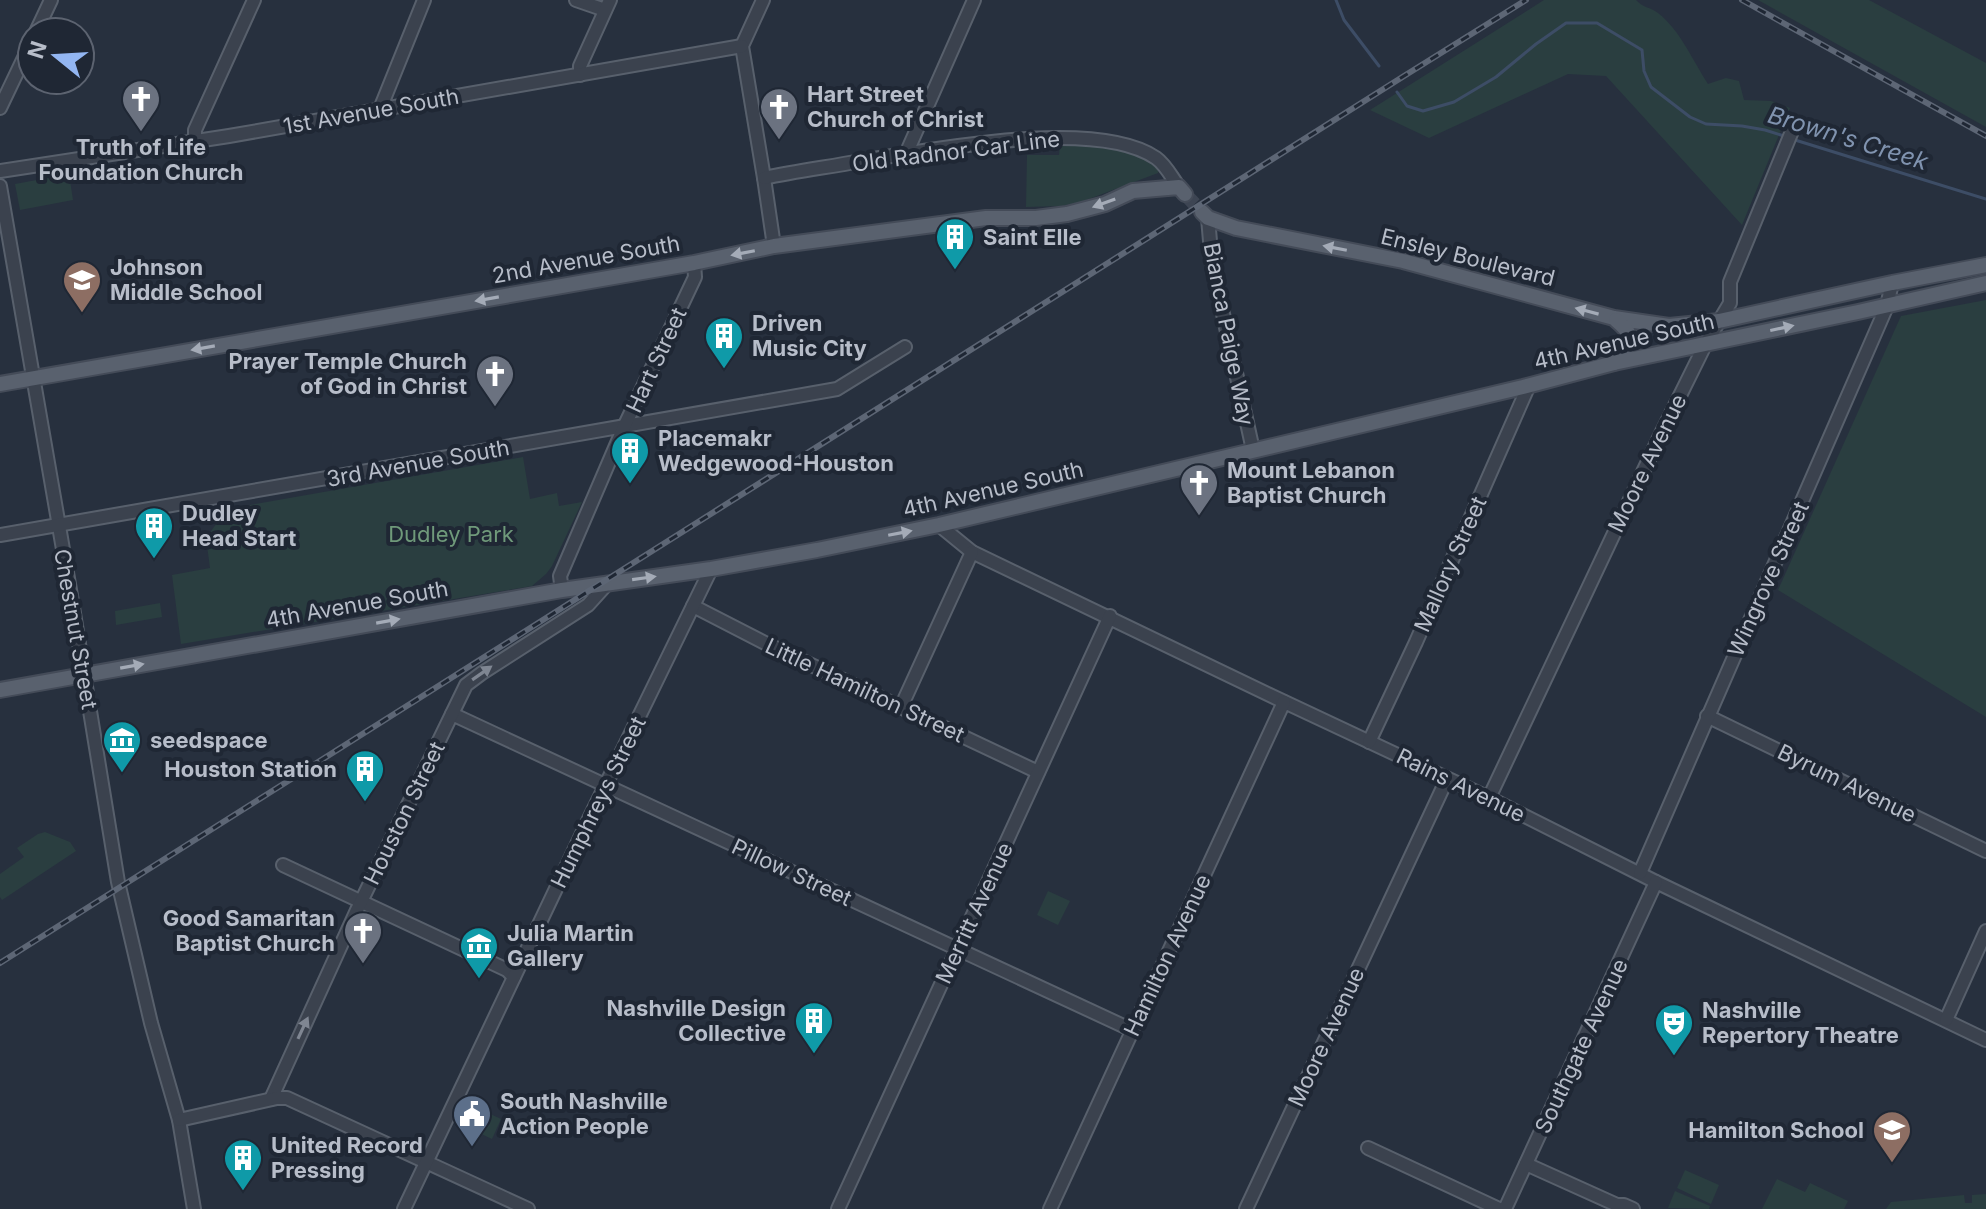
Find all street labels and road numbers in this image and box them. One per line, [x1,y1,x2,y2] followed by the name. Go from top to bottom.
[281,83,461,139] street label: 1st Avenue South
[851,125,1061,177] street label: Old Radnor Car Line
[1378,223,1558,291] street label: Ensley Boulevard
[490,230,682,288] street label: 2nd Avenue South
[1199,240,1259,428] street label: Bianca Paige Way
[620,303,692,417] street label: Hart Street
[1531,308,1717,374] street label: 4th Avenue South
[1602,390,1692,536] street label: Moore Avenue
[325,434,511,492] street label: 3rd Avenue South
[900,456,1086,522] street label: 4th Avenue South
[1409,492,1491,636] street label: Mallory Street
[1722,497,1814,661] street label: Wingrove Street
[49,547,103,711] street label: Chestnut Street
[264,575,450,633] street label: 4th Avenue South
[761,632,969,748] street label: Little Hamilton Street
[545,712,651,892] street label: Humphreys Street
[358,737,450,889] street label: Houston Street
[1774,738,1920,828] street label: Byrum Avenue
[1392,743,1530,827] street label: Rains Avenue
[728,833,856,911] street label: Pillow Street
[930,838,1018,988] street label: Merritt Avenue
[1118,870,1216,1040] street label: Hamilton Avenue
[1529,955,1633,1137] street label: Southgate Avenue
[1282,963,1370,1111] street label: Moore Avenue

